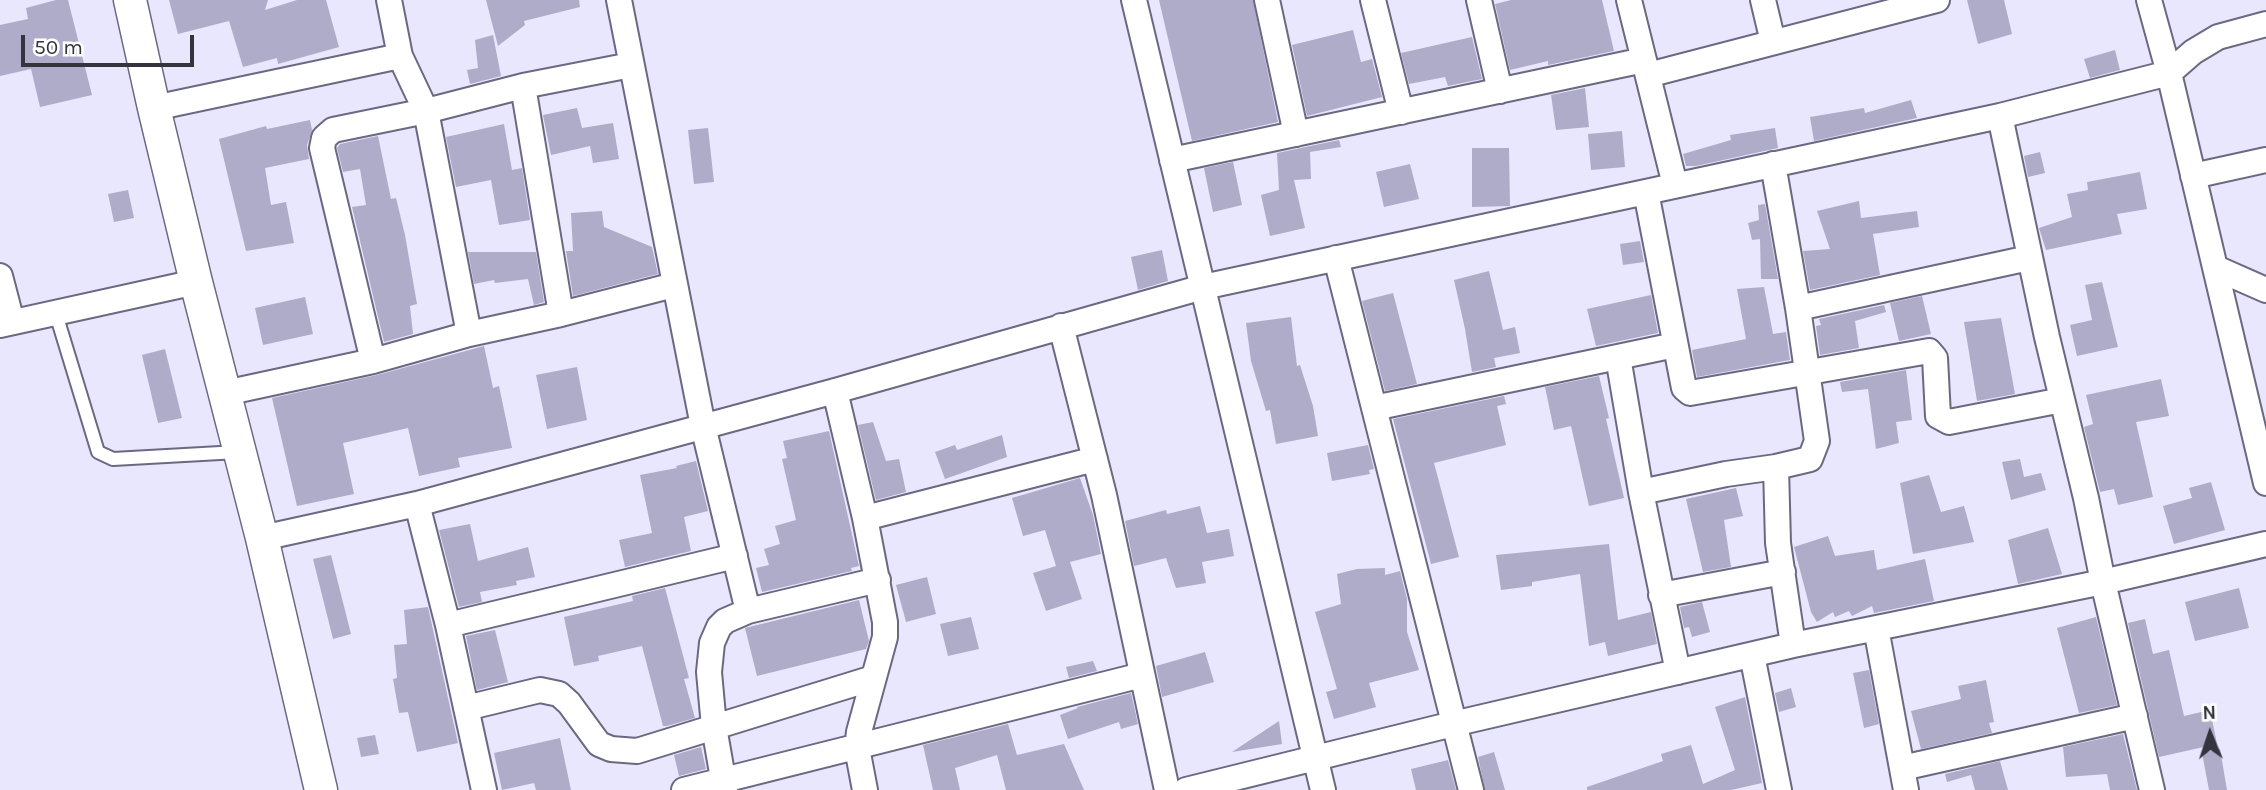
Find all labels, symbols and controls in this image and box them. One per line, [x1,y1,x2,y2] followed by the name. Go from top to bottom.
[24,21,198,65] scale bar
[34,35,83,59] text: 50 m
[2175,699,2245,769] north arrow
[2202,702,2216,724] text: N

